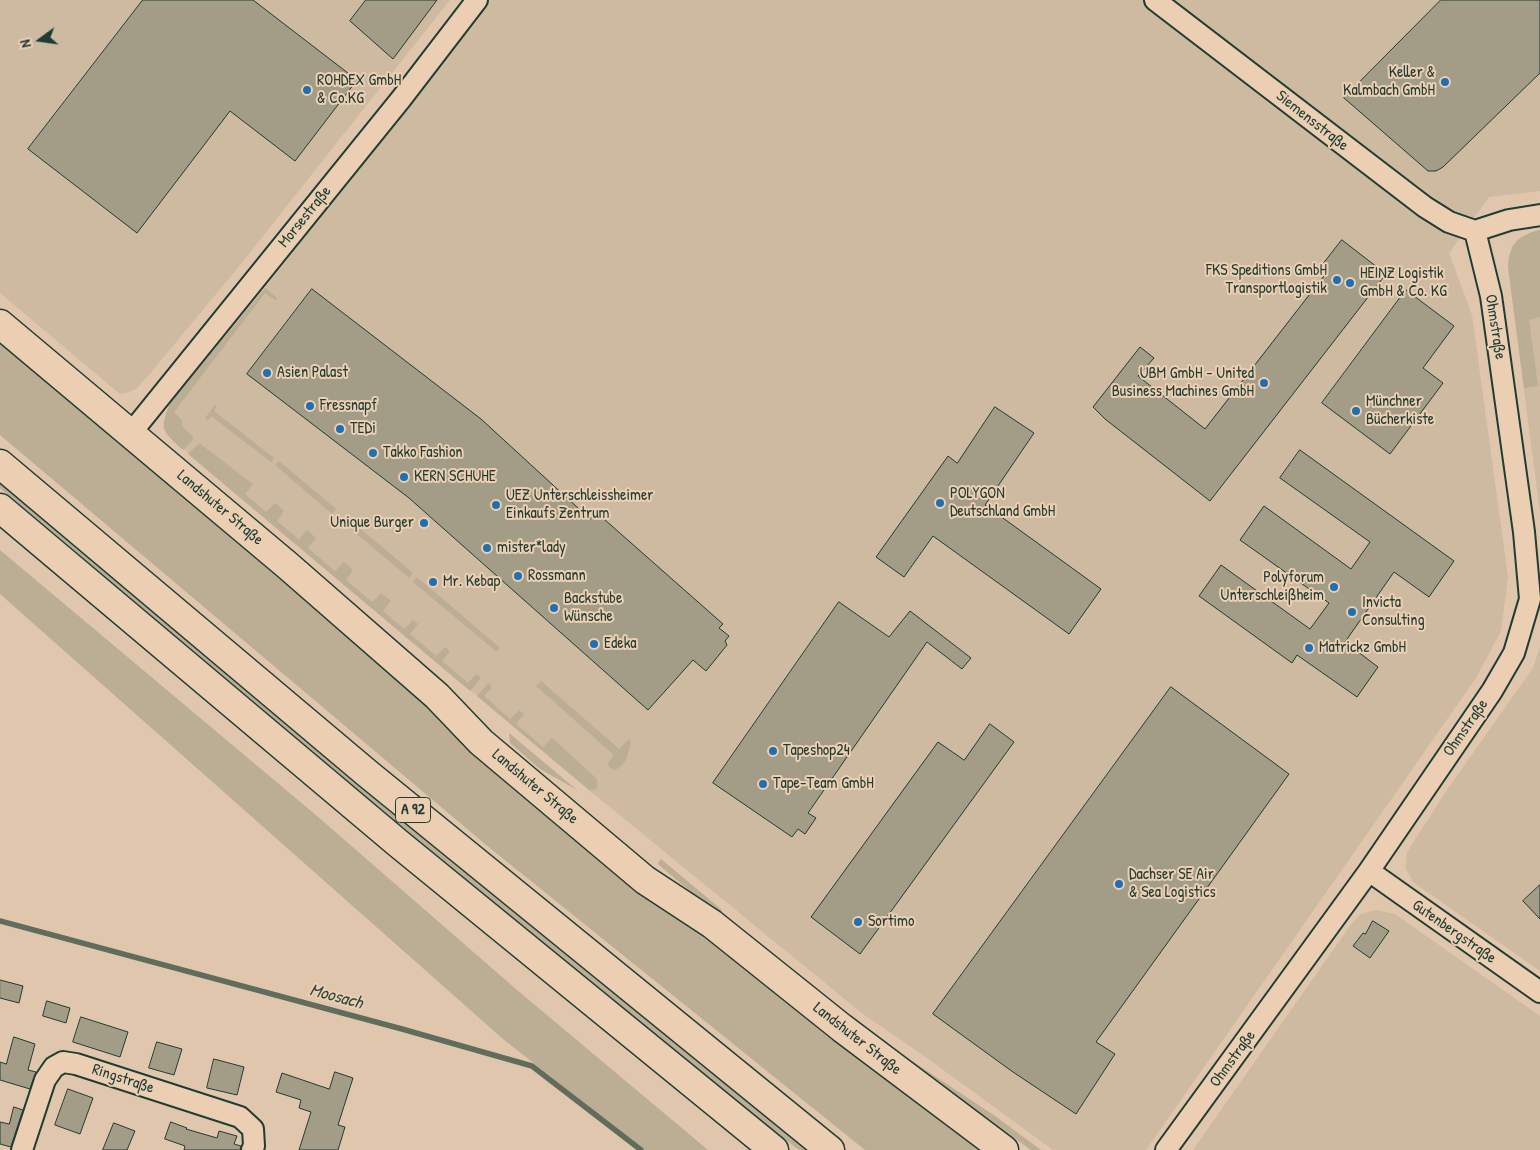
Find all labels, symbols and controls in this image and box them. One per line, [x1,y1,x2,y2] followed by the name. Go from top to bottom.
[15,15,65,65] north arrow
[15,38,35,50] text: N
[1343,63,1435,101] place label: Keller & Kalmbach GmbH
[317,71,401,109] place label: ROHDEX GmbH & Co.KG
[1439,76,1451,88] marker: Keller & Kalmbach GmbH
[301,84,313,96] marker: ROHDEX GmbH & Co.KG
[1272,87,1352,155] street label: Siemensstraße
[274,182,336,252] street label: Morsestraße
[1206,261,1327,299] place label: FKS Speditions GmbH Transportlogistik
[1360,264,1447,302] place label: HEINZ Logistik GmbH & Co. KG
[1331,274,1343,286] marker: FKS Speditions GmbH Transportlogistik
[1344,277,1356,289] marker: HEINZ Logistik GmbH & Co. KG
[1480,293,1510,361] street label: Ohmstraße
[277,363,348,383] place label: Asien Palast
[1112,364,1254,402] place label: UBM GmbH - United Business Machines GmbH
[261,367,273,379] marker: Asien Palast
[1258,377,1270,389] marker: UBM GmbH - United Business Machines GmbH
[1366,392,1434,430] place label: Münchner Bücherkiste
[320,396,377,416] place label: Fressnapf
[304,400,316,412] marker: Fressnapf
[1350,405,1362,417] marker: Münchner Bücherkiste
[350,419,376,439] place label: TEDi
[334,423,346,435] marker: TEDi
[383,443,463,463] place label: Takko Fashion
[367,447,379,459] marker: Takko Fashion
[173,466,267,550] street label: Landshuter Straße
[414,467,496,487] place label: KERN SCHUHE
[398,471,410,483] marker: KERN SCHUHE
[950,484,1055,522] place label: POLYGON Deutschland GmbH
[506,486,653,524] place label: UEZ Unterschleissheimer Einkaufs Zentrum
[934,497,946,509] marker: POLYGON Deutschland GmbH
[490,499,502,511] marker: UEZ Unterschleissheimer Einkaufs Zentrum
[330,513,414,533] place label: Unique Burger
[418,517,430,529] marker: Unique Burger
[497,538,566,558] place label: mister*lady
[481,542,493,554] marker: mister*lady
[528,566,586,586] place label: Rossmann
[1221,568,1324,606] place label: Polyforum Unterschleißheim
[512,570,524,582] marker: Rossmann
[443,572,500,592] place label: Mr. Kebap
[427,576,439,588] marker: Mr. Kebap
[1328,581,1340,593] marker: Polyforum Unterschleißheim
[564,589,622,627] place label: Backstube Wünsche
[1362,593,1425,631] place label: Invicta Consulting
[548,602,560,614] marker: Backstube Wünsche
[1346,606,1358,618] marker: Invicta Consulting
[604,634,637,654] place label: Edeka
[588,638,600,650] marker: Edeka
[1319,638,1406,658] place label: Matrickz GmbH
[1303,642,1315,654] marker: Matrickz GmbH
[1439,696,1493,760] street label: Ohmstraße
[783,741,850,761] place label: Tapeshop24
[488,745,582,829] street label: Landshuter Straße
[767,745,779,757] marker: Tapeshop24
[773,774,874,794] place label: Tape-Team GmbH
[757,778,769,790] marker: Tape-Team GmbH
[396,798,430,822] road number: A 92
[1129,865,1216,903] place label: Dachser SE Air & Sea Logistics
[1113,878,1125,890] marker: Dachser SE Air & Sea Logistics
[1408,896,1500,968] street label: Gutenbergstraße
[868,912,914,932] place label: Sortimo
[852,916,864,928] marker: Sortimo
[307,980,365,1014] water label: Moosach
[809,999,905,1079] street label: Landshuter Straße
[1206,1027,1260,1091] street label: Ohmstraße
[90,1060,156,1098] street label: Ringstraße

